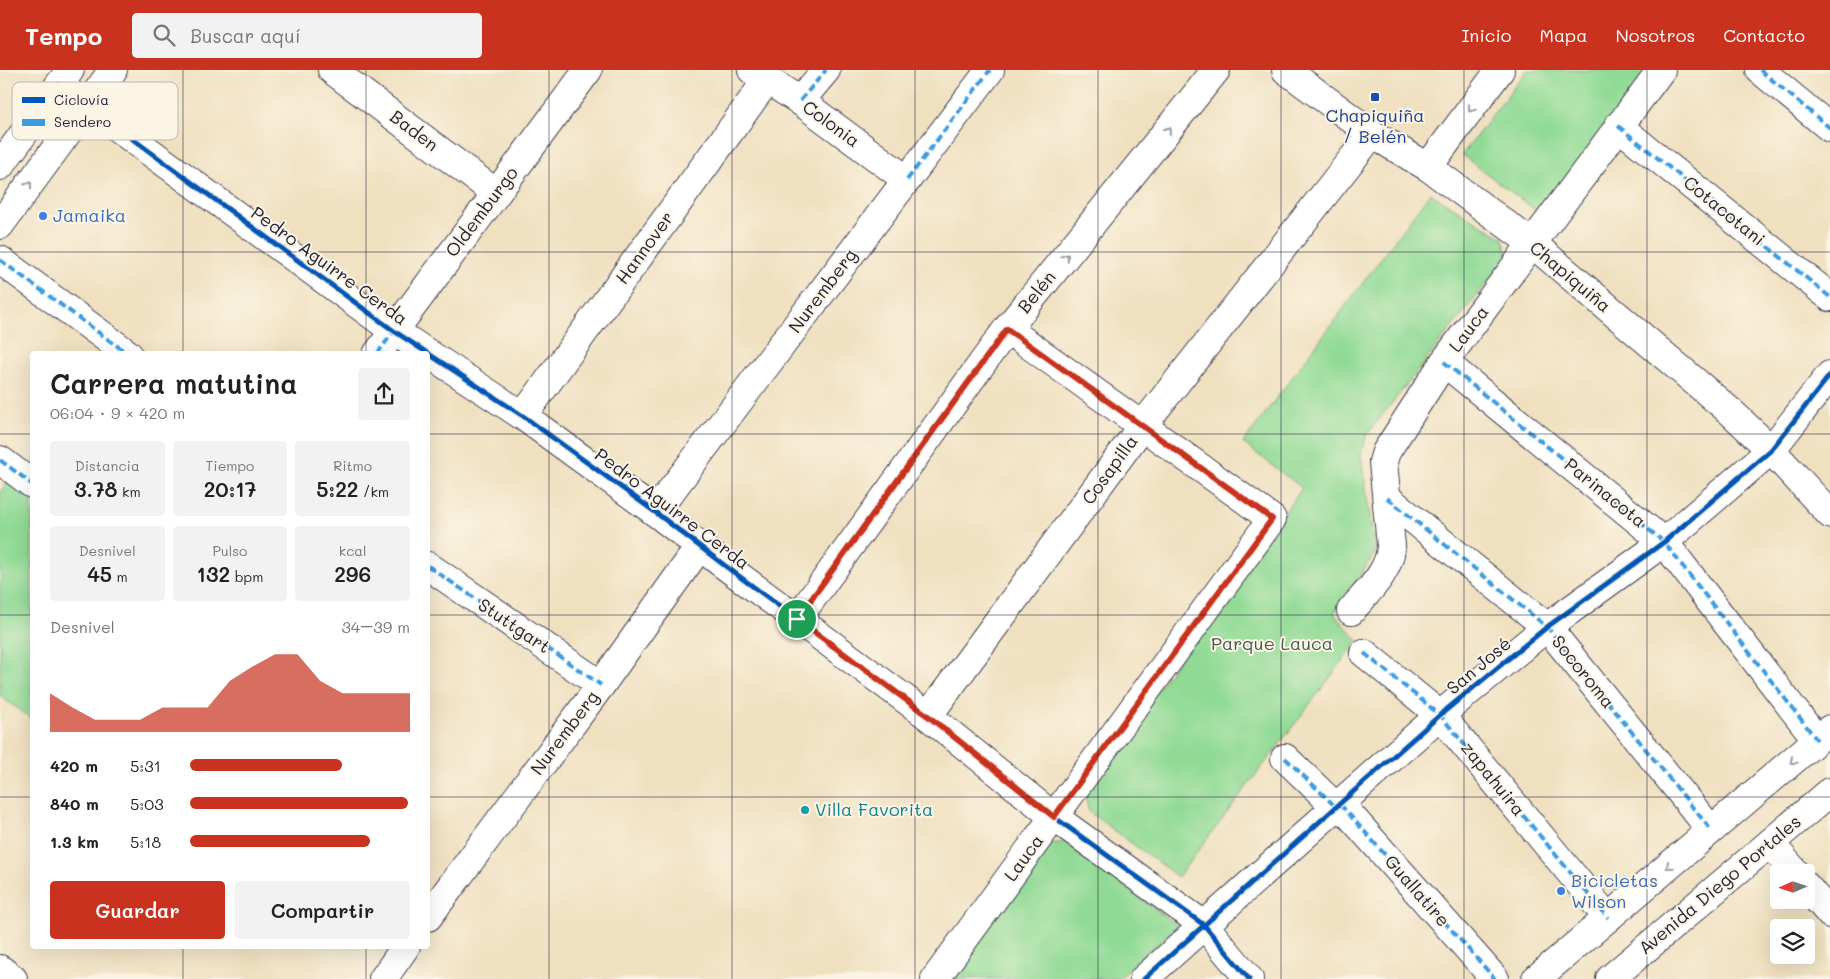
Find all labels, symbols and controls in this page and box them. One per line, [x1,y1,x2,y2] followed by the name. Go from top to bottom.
[132,13,482,58] search box
[25,20,102,51] text: Tempo
[150,21,178,49] icon: search
[190,23,301,48] text: Buscar aquí
[1461,23,1512,47] text: Inicio
[1540,23,1587,47] text: Mapa
[1615,23,1695,47] text: Nosotros
[1723,23,1805,47] text: Contacto
[12,82,178,140] legend
[54,90,109,109] text: Ciclovía
[1369,91,1381,103] marker: Chapiquiña / Belén
[798,94,865,152] street label: Colonia
[1326,103,1424,148] place label: Chapiquiña / Belén
[1468,103,1477,113] one-way arrow
[385,104,444,156] street label: Baden
[54,112,111,131] text: Sendero
[1162,127,1171,136] one-way arrow
[439,161,523,261] street label: Oldemburgo
[1679,170,1770,251] street label: Cotacotani
[23,181,32,191] one-way arrow
[247,200,413,330] street label: Pedro Aguirre Cerda
[53,203,126,227] place label: Jamaika
[610,206,679,289] street label: Hannover
[37,210,49,222] marker: Jamaika
[1525,235,1616,317] street label: Chapiquiña
[783,243,862,337] street label: Nuremberg
[1060,254,1068,263] one-way arrow
[1012,265,1061,318] street label: Belén
[1443,300,1494,357] street label: Lauca
[50,365,297,401] text: Carrera matutina
[358,368,410,420] button: share
[50,402,185,423] text: 06:04 · 9 × 420 m
[1076,430,1143,509] street label: Cosapilla
[590,442,755,574] street label: Pedro Aguirre Cerda
[1560,452,1651,532] street label: Parinacota
[75,456,140,475] text: Distancia
[206,456,254,475] text: Tiempo
[333,456,372,475] text: Ritmo
[74,475,118,502] text: 3.78
[204,475,256,502] text: 20:17
[316,475,359,502] text: 5:22
[118,482,141,501] text: km
[359,482,389,501] text: /km
[79,541,136,560] text: Desnivel
[213,541,247,560] text: Pulso
[339,541,367,560] text: kcal
[87,560,112,587] text: 45
[197,560,230,587] text: 132
[334,560,371,587] text: 296
[112,567,128,586] text: m
[230,567,263,586] text: bpm
[474,592,555,658] street label: Stuttgart
[776,598,818,640] pin
[783,605,811,633] icon: arrive
[50,616,115,637] text: Desnivel
[341,616,410,637] text: 34–39 m
[1547,630,1621,713] street label: Socoroma
[1211,631,1333,655] park label: Parque Lauca
[1441,631,1516,699] street label: San José
[525,685,604,779] street label: Nuremberg
[1456,736,1531,821] street label: zapahuira
[50,755,98,776] text: 420 m
[130,755,161,776] text: 5:31
[1790,755,1799,763] one-way arrow
[50,793,99,814] text: 840 m
[130,793,164,814] text: 5:03
[815,797,933,821] place label: Villa Favorita
[799,804,811,816] marker: Villa Favorita
[1633,809,1806,959] street label: Avenida Diego Portales
[998,829,1048,886] street label: Lauca
[50,831,99,852] text: 1.3 km
[130,831,161,852] text: 5:18
[1380,849,1456,932] street label: Guallatire
[1666,860,1675,869] one-way arrow
[1770,864,1815,909] north arrow
[1770,864,1815,964] map controls
[1571,868,1658,913] place label: Bicicletas Wilson
[50,881,225,939] button: Guardar
[235,881,410,939] button: Compartir
[1555,885,1567,897] marker: Bicicletas Wilson
[1770,919,1815,964] button: layers

